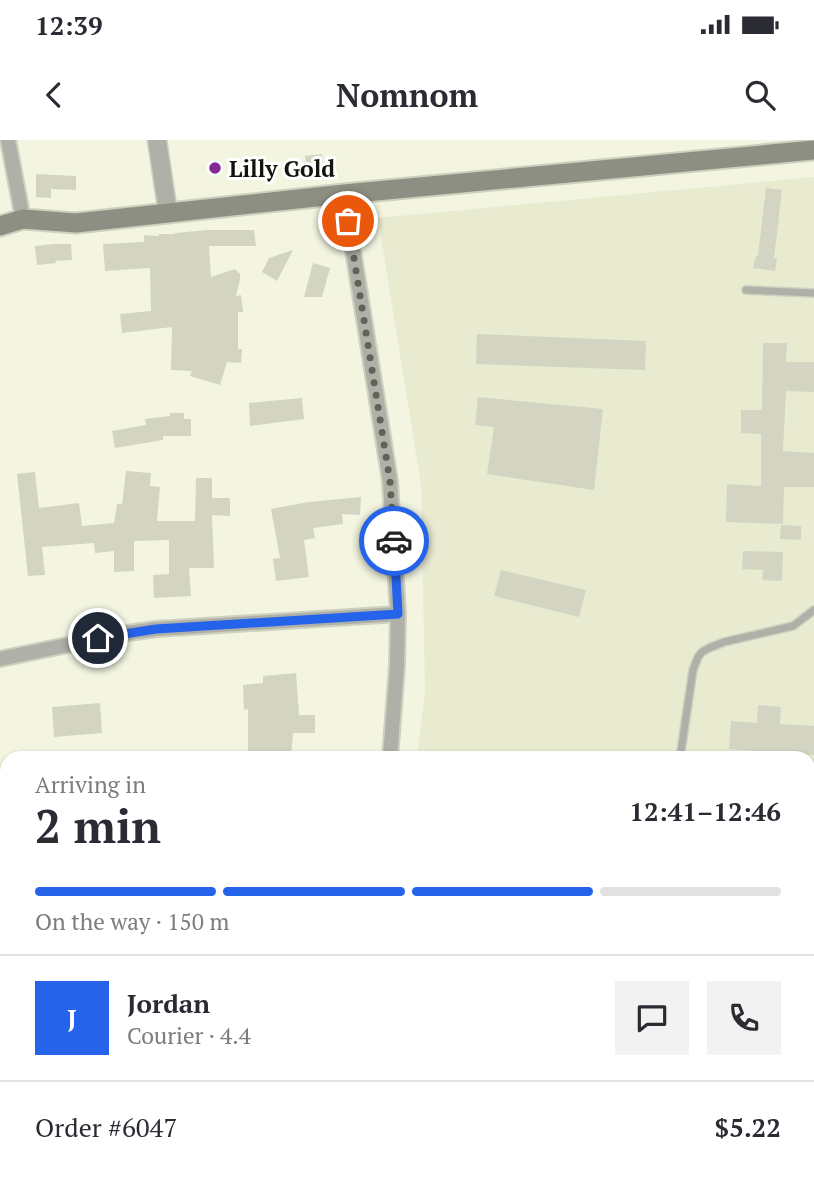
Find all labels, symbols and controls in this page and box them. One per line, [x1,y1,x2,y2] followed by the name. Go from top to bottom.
[35,8,103,42] text: 12:39
[336,74,478,116] text: Nomnom
[35,76,73,114] icon: back
[741,76,779,114] icon: search
[229,153,335,184] place label: Lilly Gold
[207,160,223,176] marker: Lilly Gold
[318,191,378,251] pin
[329,202,367,240] icon: bag
[359,506,429,576] courier
[375,522,413,560] icon: car
[68,608,128,668] pin
[79,619,117,657] icon: home
[35,769,146,800] text: Arriving in
[629,794,781,828] text: 12:41–12:46
[35,795,161,856] text: 2 min
[35,906,229,937] text: On the way · 150 m
[615,981,689,1055] button: chat
[707,981,781,1055] button: phone
[127,986,210,1020] text: Jordan
[67,1001,77,1035] text: J
[127,1020,251,1051] text: Courier · 4.4
[35,1110,177,1144] text: Order #6047
[715,1110,781,1144] text: $5.22

